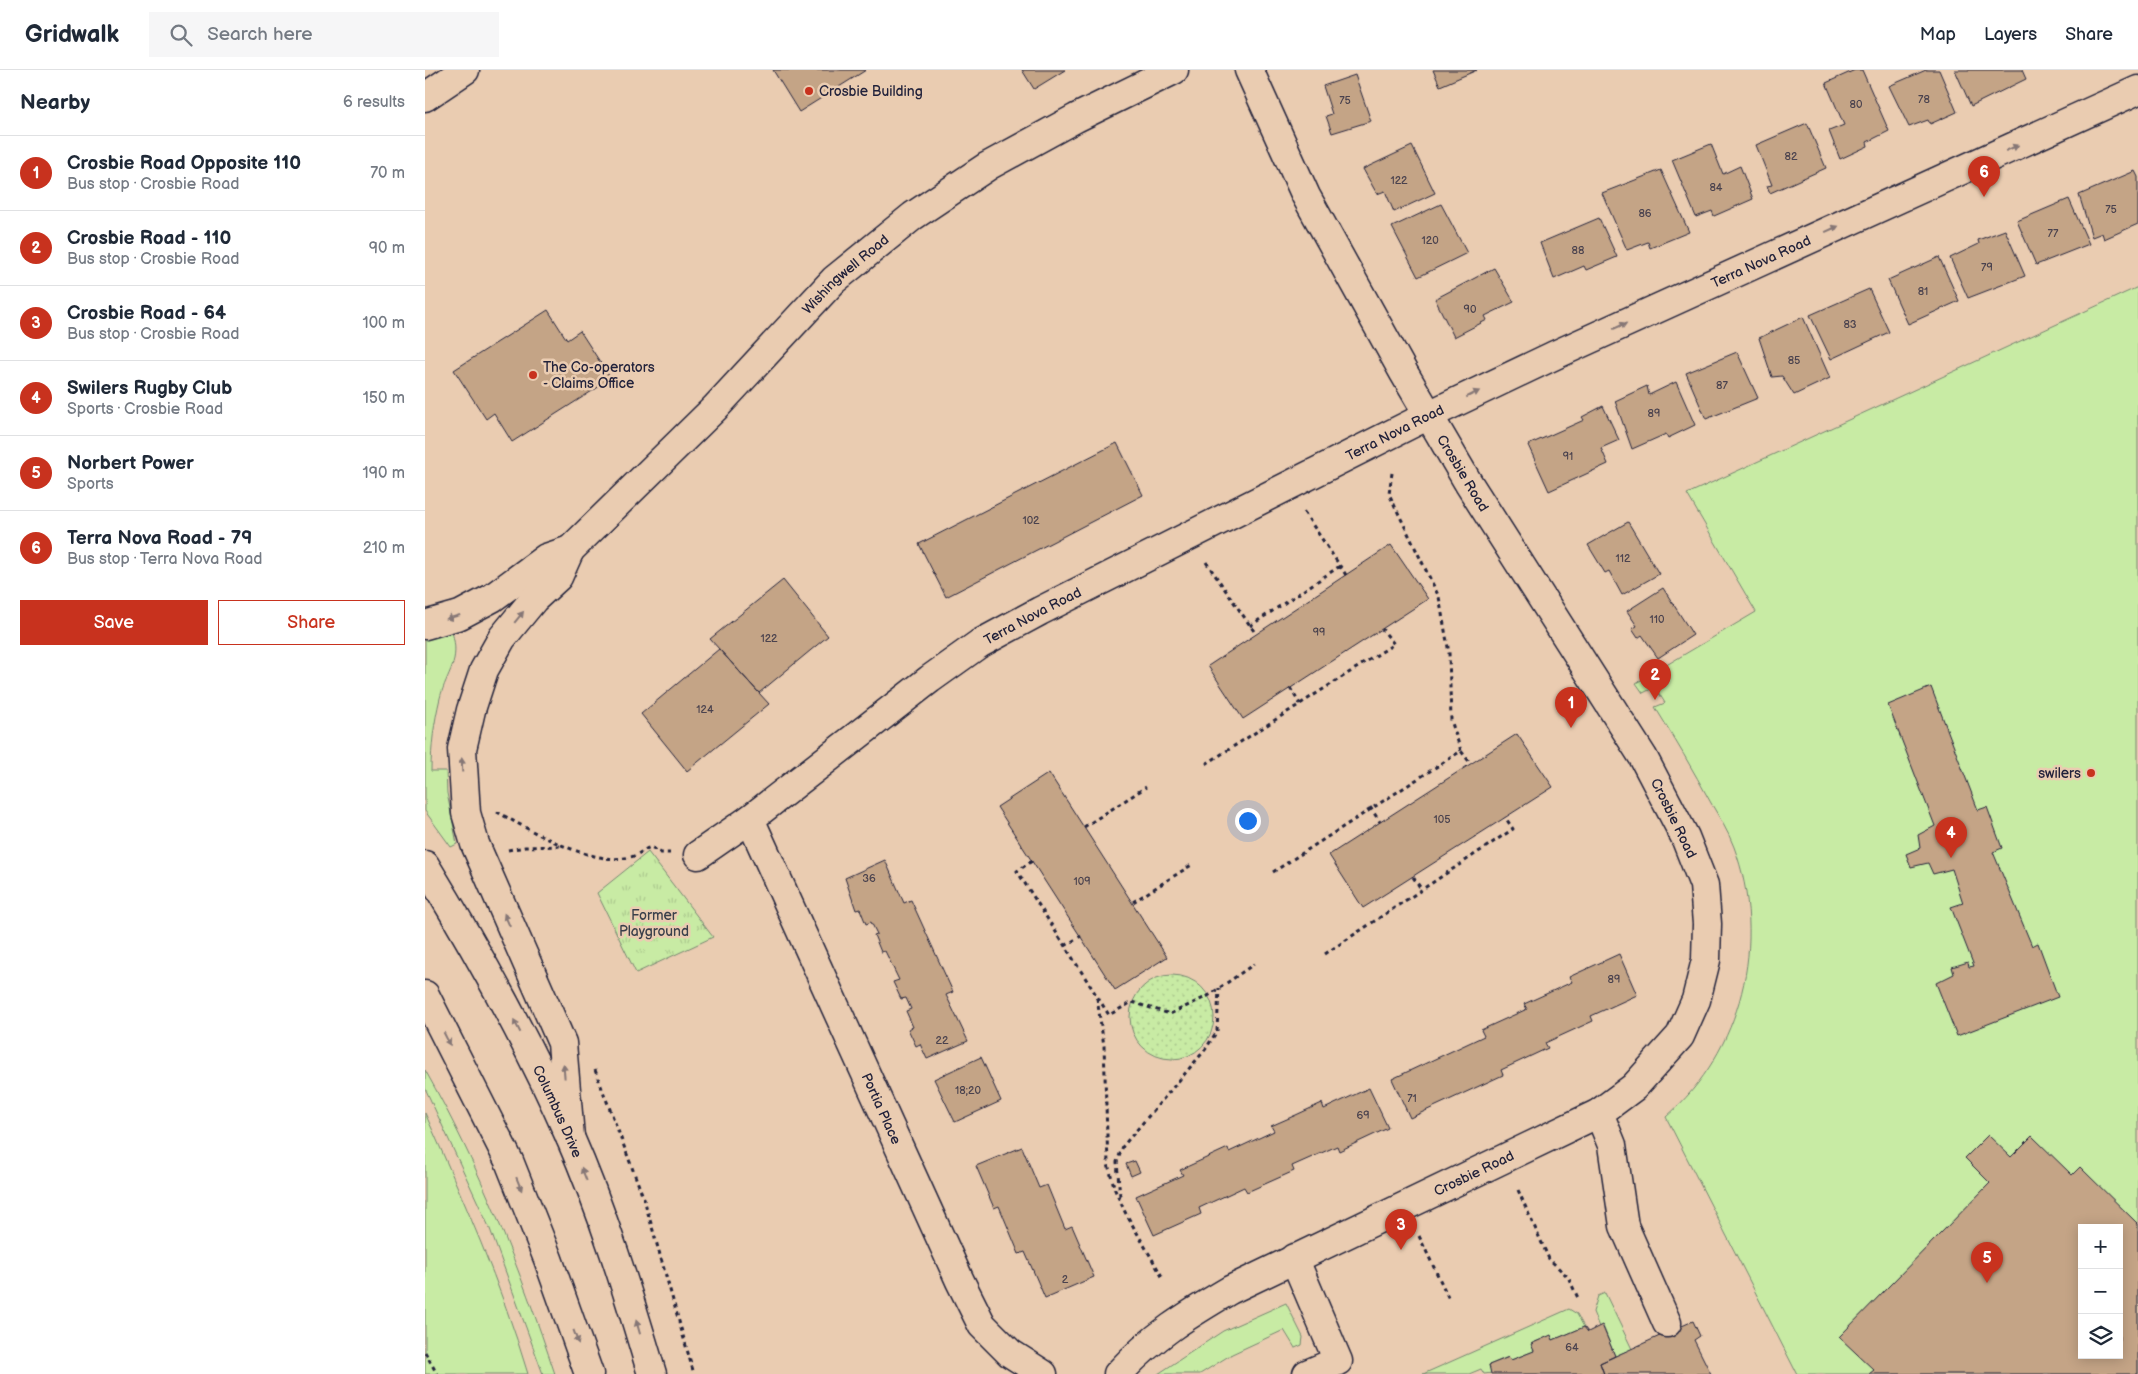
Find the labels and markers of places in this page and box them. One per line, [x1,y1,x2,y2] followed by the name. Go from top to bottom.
[819,83,923,100] place label: Crosbie Building
[803,85,815,97] marker: Crosbie Building
[1968,156,2000,197] pin: 6
[543,359,655,392] place label: The Co-operators - Claims Office
[527,369,539,381] marker: The Co-operators - Claims Office
[1639,659,1671,700] pin: 2
[1555,687,1587,728] pin: 1
[2038,765,2081,782] place label: swilers
[2085,767,2097,779] marker: swilers
[1935,817,1967,858] pin: 4
[1385,1209,1417,1250] pin: 3
[1971,1242,2003,1283] pin: 5

